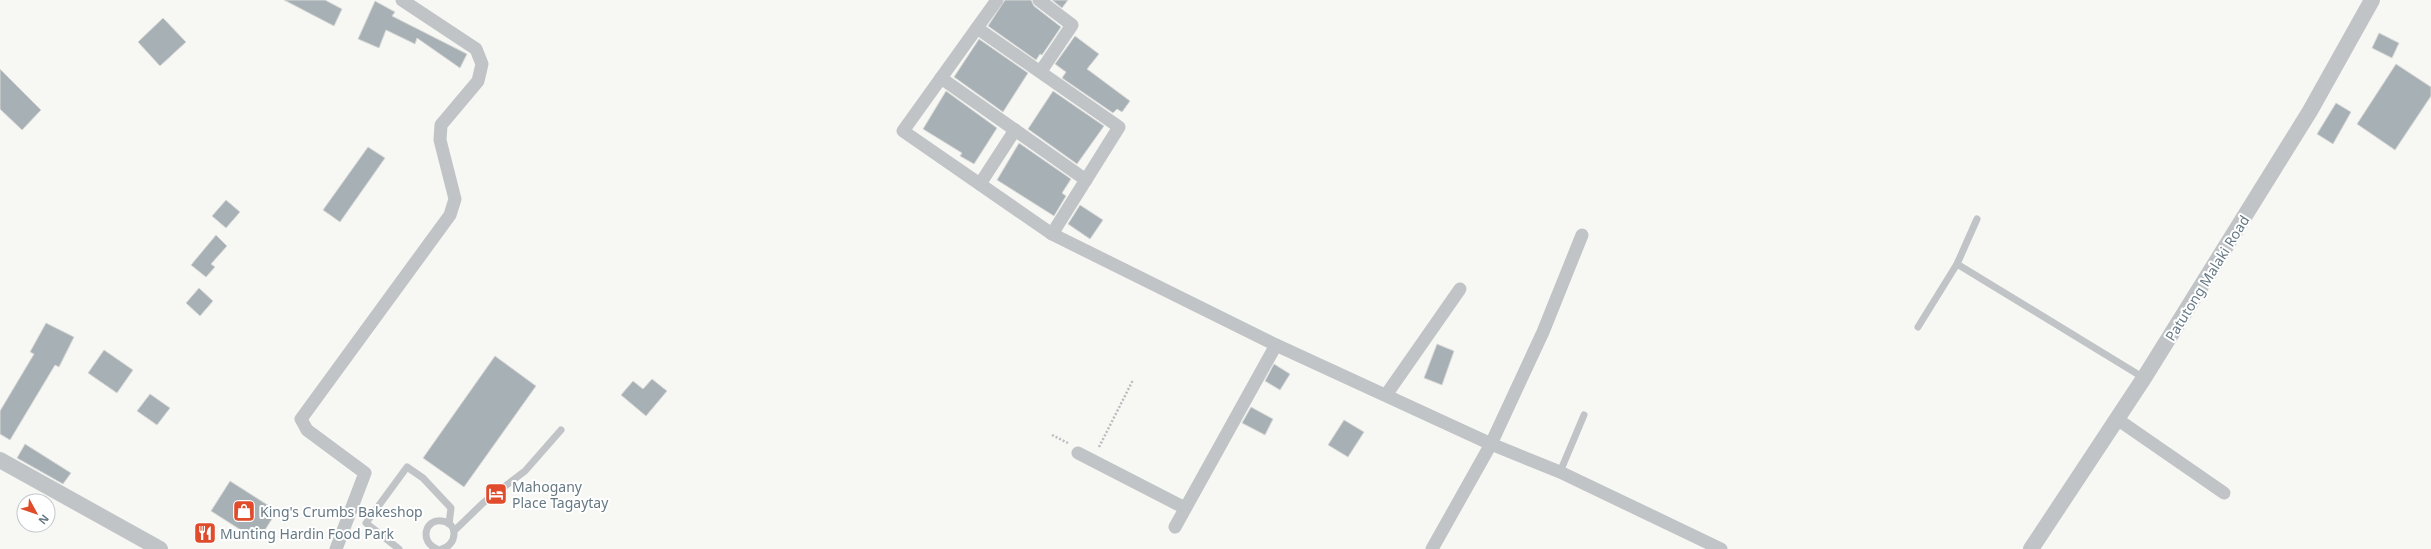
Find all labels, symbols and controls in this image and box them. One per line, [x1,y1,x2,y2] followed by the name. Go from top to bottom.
[2161,212,2253,344] street label: Patutong Malaki Road
[512,477,609,512] place label: Mahogany Place Tagaytay
[483,481,509,507] hotel icon: Mahogany Place Tagaytay
[16,493,56,533] north arrow
[231,498,257,524] shop icon: King's Crumbs Bakeshop
[260,502,423,521] place label: King's Crumbs Bakeshop
[35,511,53,528] text: N
[192,520,218,546] restaurant icon: Munting Hardin Food Park
[220,524,394,543] place label: Munting Hardin Food Park

